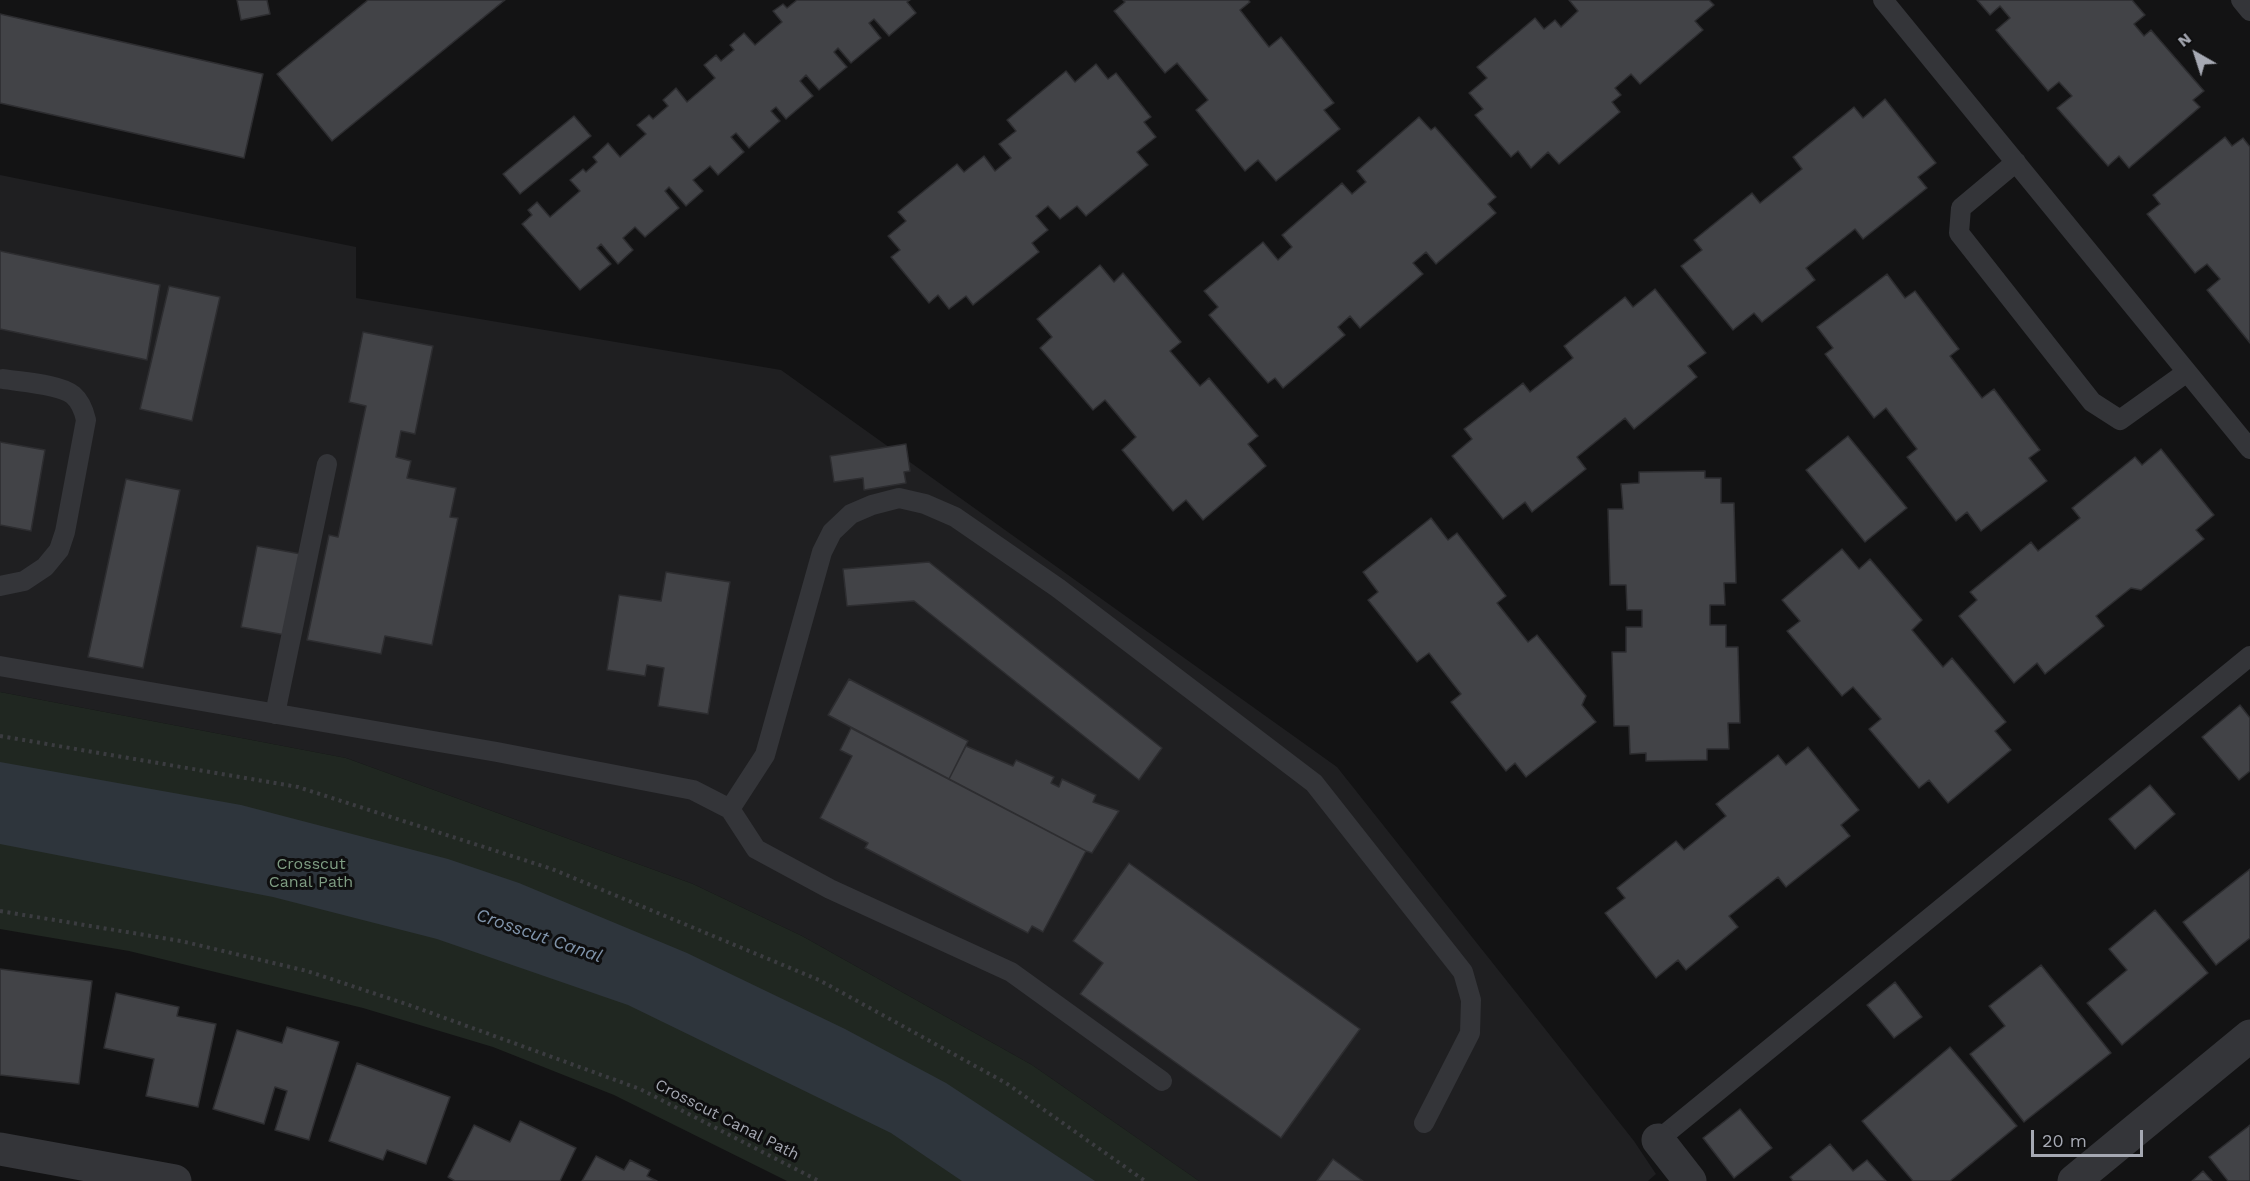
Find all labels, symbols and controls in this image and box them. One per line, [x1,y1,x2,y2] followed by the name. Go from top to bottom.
[2166,24,2226,84] north arrow
[2174,29,2195,51] text: N
[269,854,353,892] park label: Crosscut Canal Path
[473,904,605,968] water label: Crosscut Canal
[652,1075,802,1165] street label: Crosscut Canal Path
[2034,1118,2146,1156] scale bar
[2042,1130,2087,1151] text: 20 m

